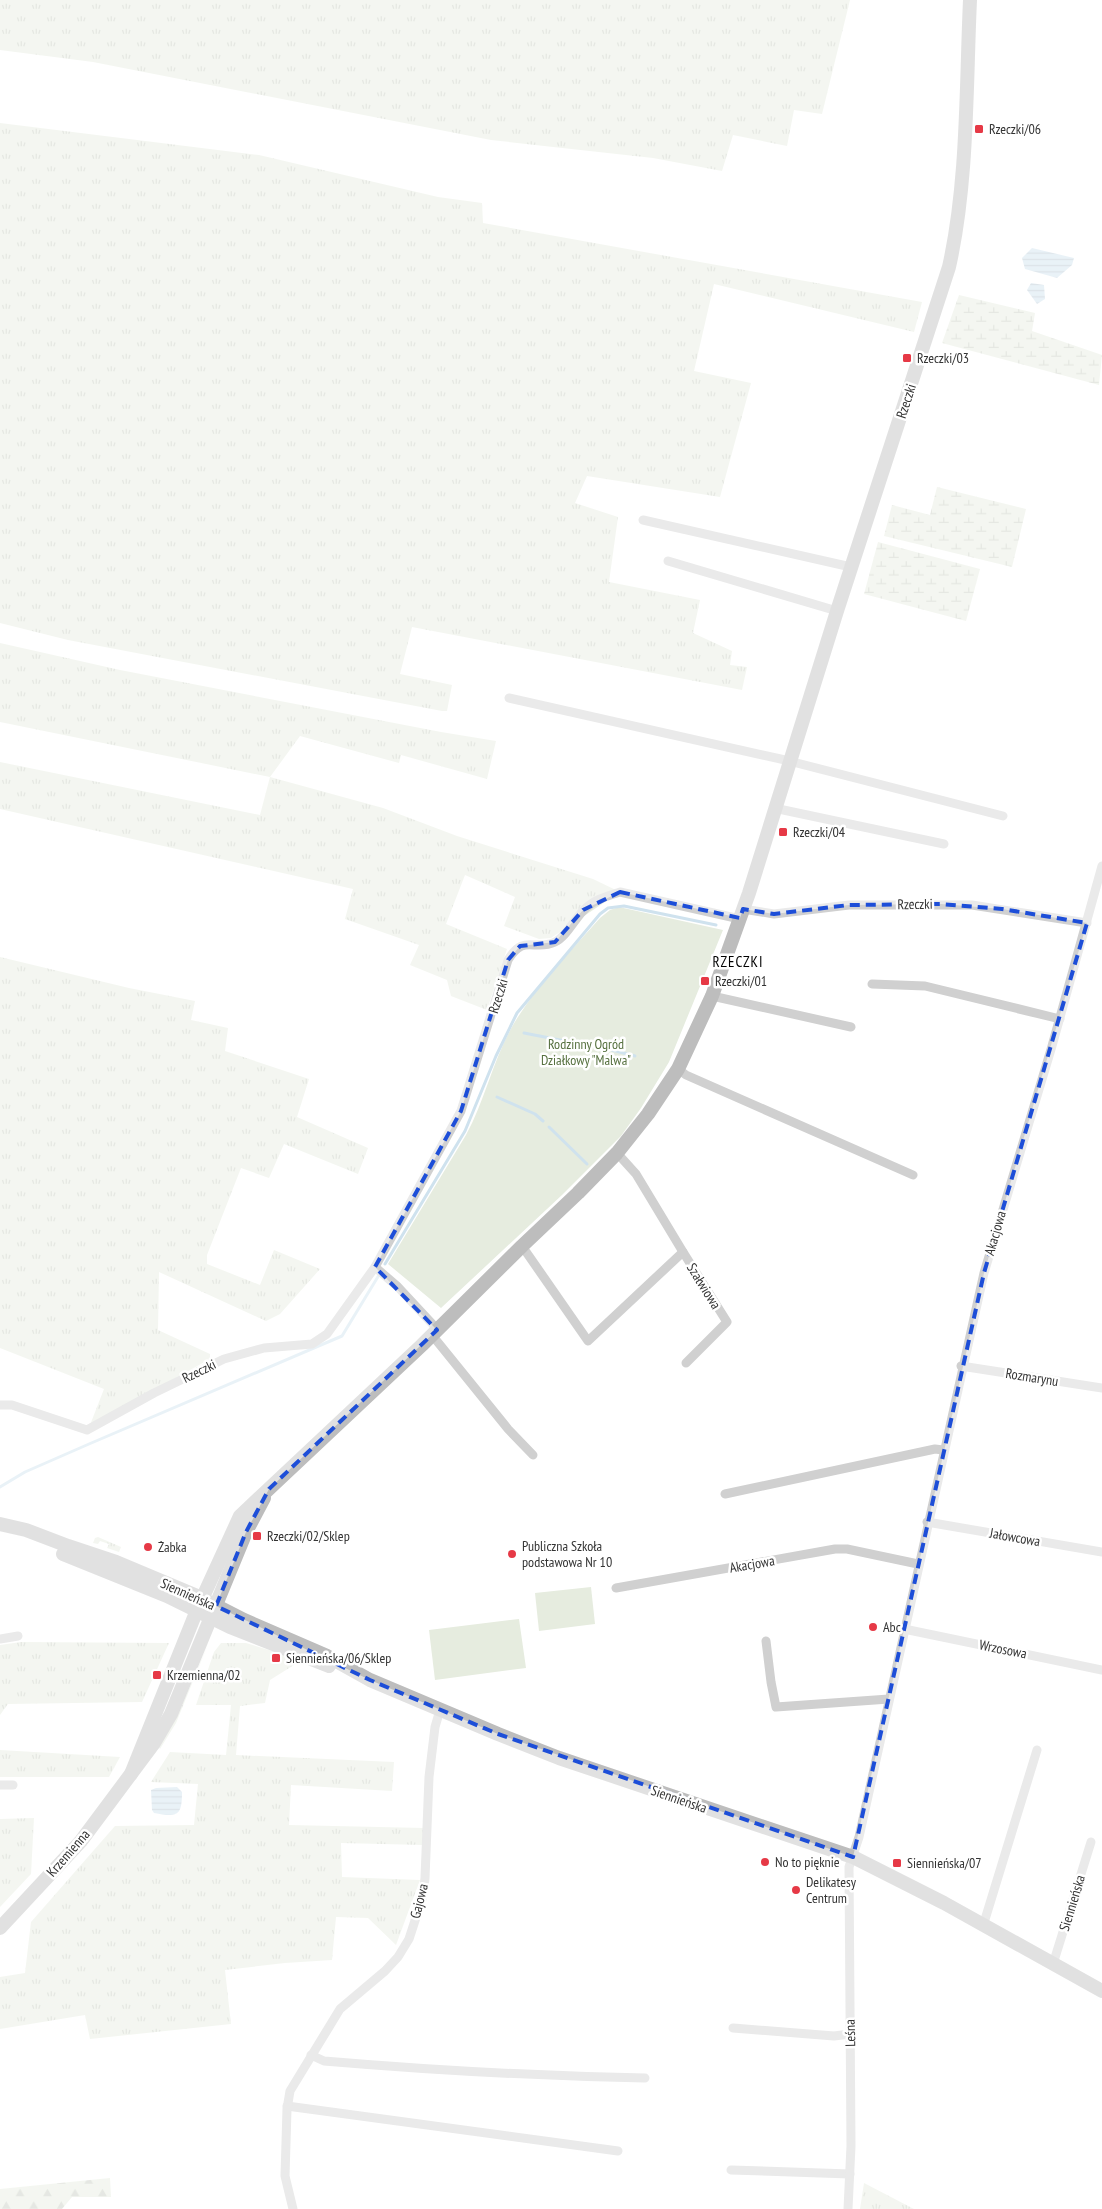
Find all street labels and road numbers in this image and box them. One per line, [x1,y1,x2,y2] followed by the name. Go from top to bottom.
[892,381,920,421] street label: Rzeczki
[897,895,933,913] street label: Rzeczki
[484,976,512,1016] street label: Rzeczki
[980,1209,1010,1257] street label: Akacjowa
[683,1260,725,1312] street label: Szałwiowa
[179,1355,219,1387] street label: Rzeczki
[1004,1364,1060,1390] street label: Rozmarynu
[987,1524,1042,1550] street label: Jałowcowa
[728,1551,776,1577] street label: Akacjowa
[158,1574,218,1614] street label: Siennieńska
[978,1636,1028,1662] street label: Wrzosowa
[649,1781,709,1817] street label: Siennieńska
[43,1826,93,1880] street label: Krzemienna
[1055,1873,1089,1933] street label: Siennieńska
[406,1882,432,1920] street label: Gajowa
[841,2019,859,2047] street label: Leśna

